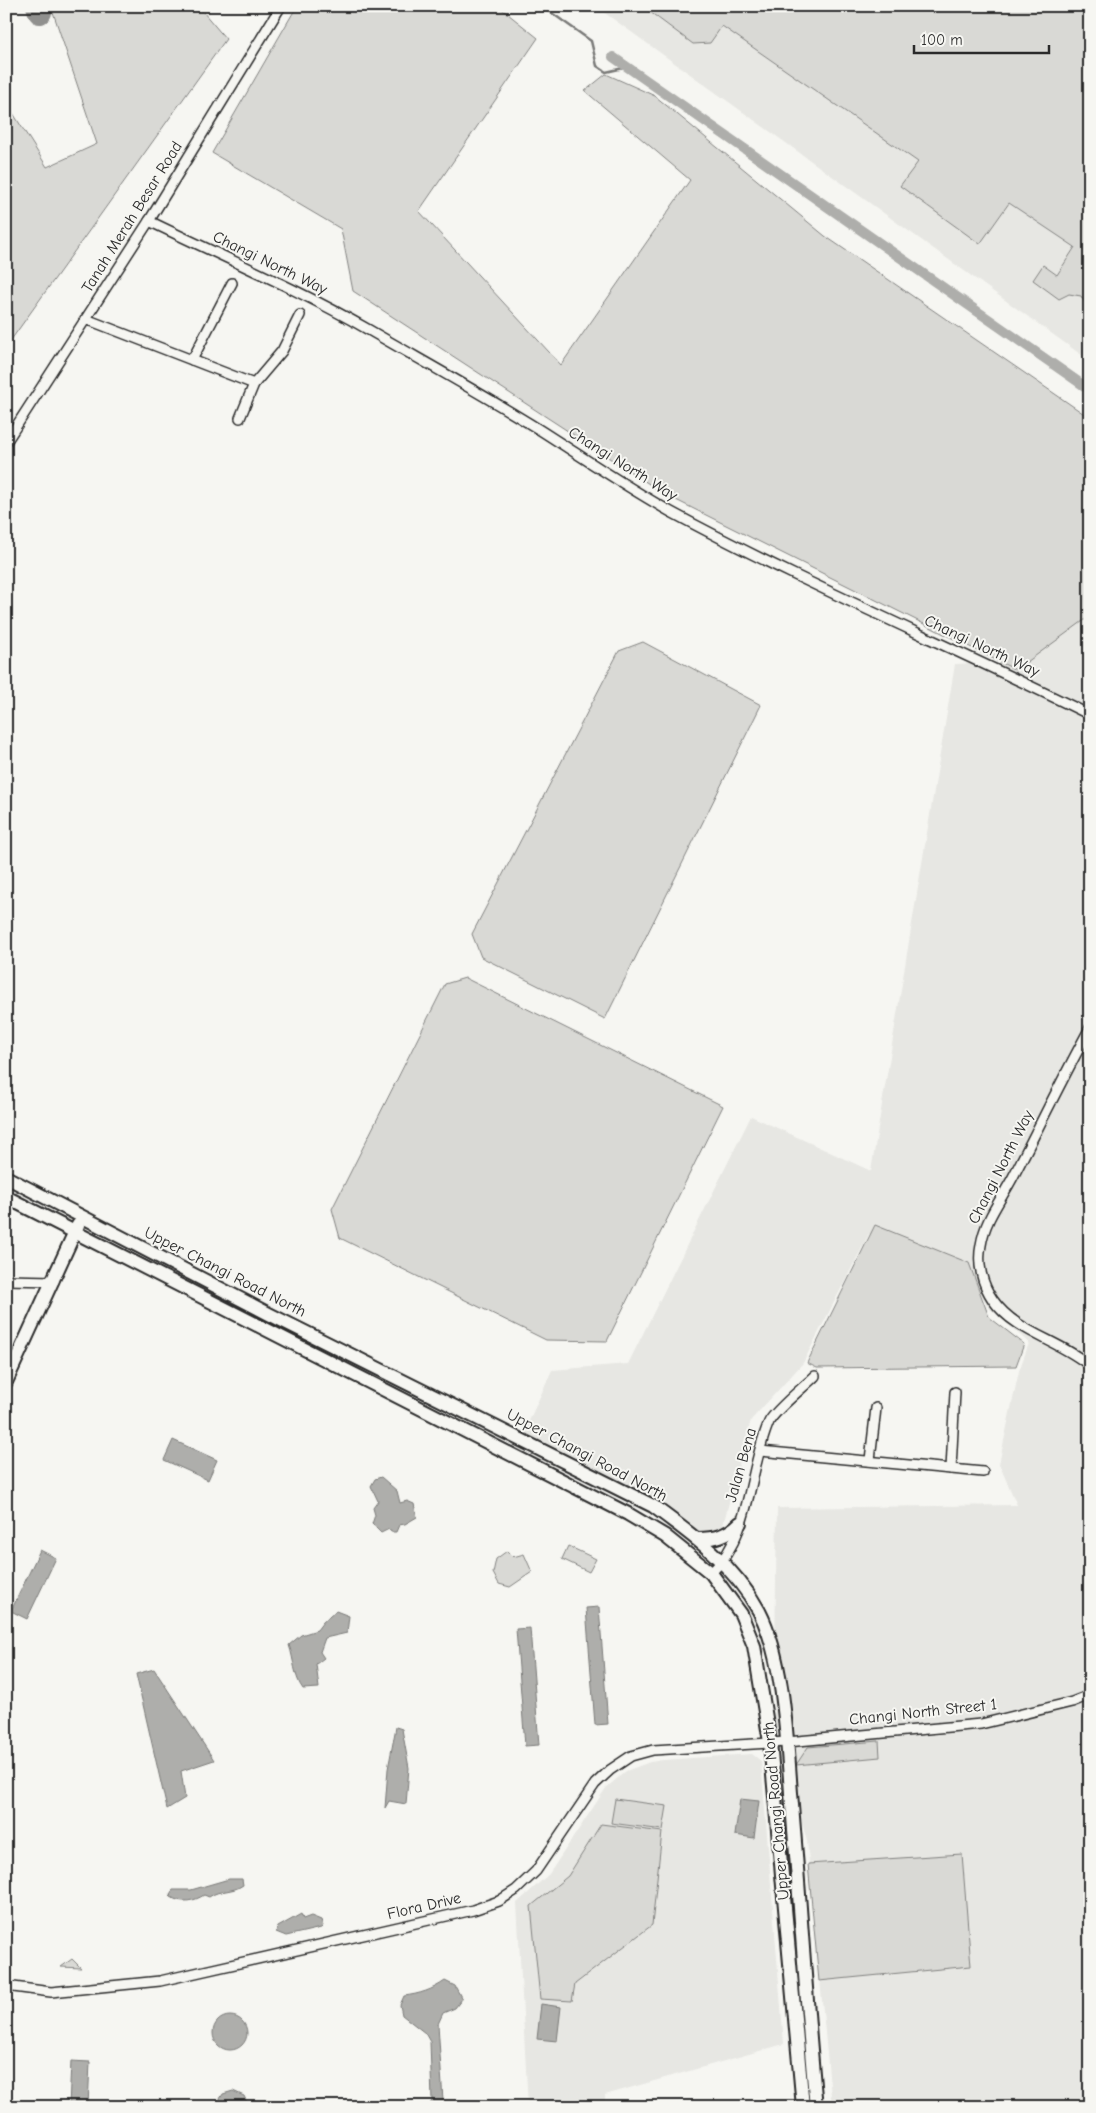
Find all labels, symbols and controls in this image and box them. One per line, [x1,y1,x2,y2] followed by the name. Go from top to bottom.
[914,22,1048,54] scale bar
[921,31,963,49] text: 100 m
[78,138,186,296] street label: Tanah Merah Besar Road
[210,228,331,299] street label: Changi North Way
[565,423,681,505] street label: Changi North Way
[922,611,1043,681] street label: Changi North Way
[965,1106,1038,1227] street label: Changi North Way
[141,1223,309,1321] street label: Upper Changi Road North
[504,1405,670,1505] street label: Upper Changi Road North
[722,1426,760,1504] street label: Jalan Bena
[848,1695,998,1729] street label: Changi North Street 1
[759,1721,793,1901] street label: Upper Changi Road North
[385,1889,463,1923] street label: Flora Drive

